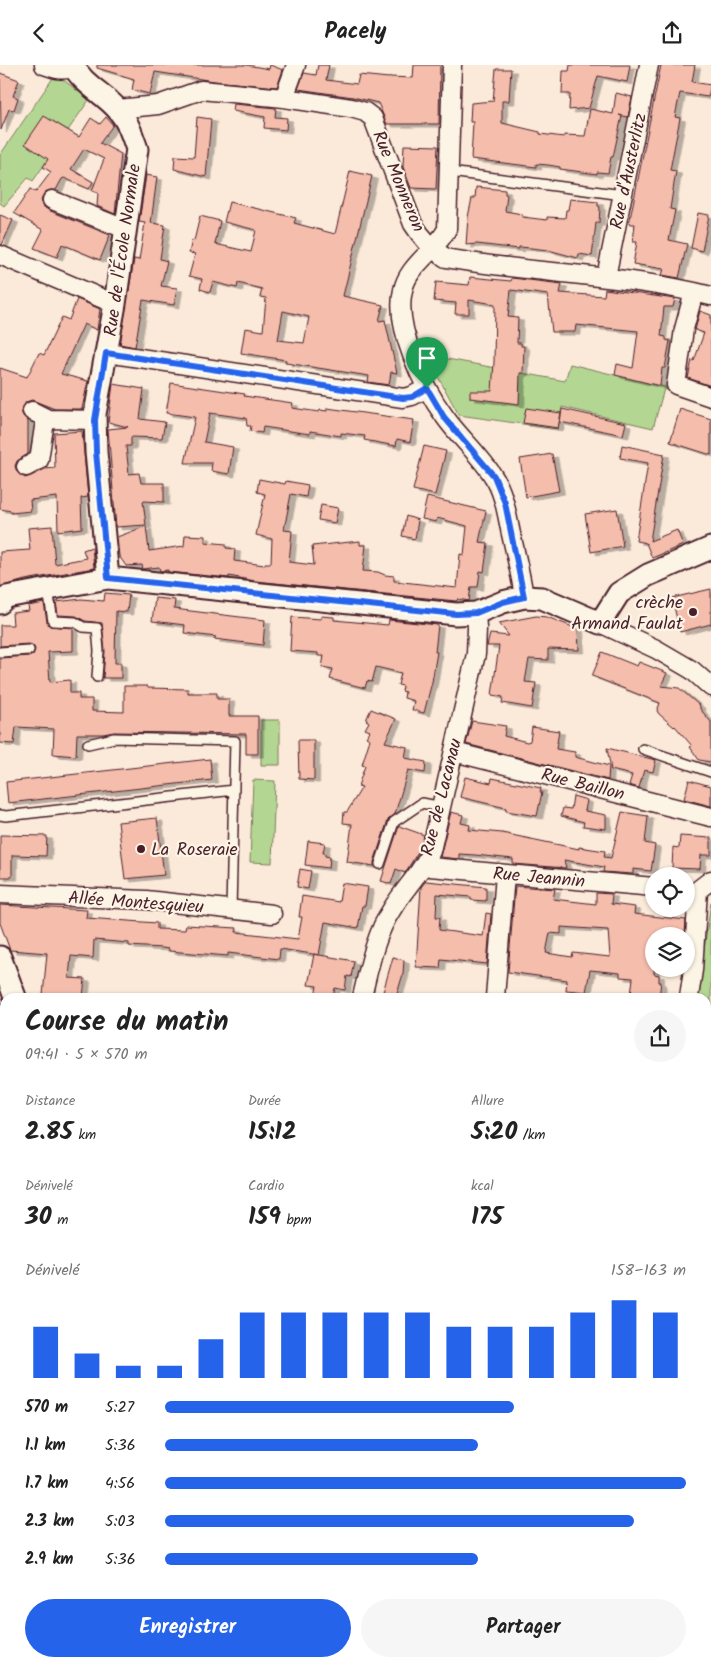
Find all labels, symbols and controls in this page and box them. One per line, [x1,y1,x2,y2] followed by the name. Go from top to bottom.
[324,15,387,50] text: Pacely
[25,19,53,47] icon: back
[658,19,686,47] icon: share
[603,111,656,232] street label: Rue d'Austerlitz
[363,126,432,237] street label: Rue Monneron
[97,162,150,338] street label: Rue de l'École Normale
[406,337,448,388] pin
[413,344,441,372] icon: arrive
[571,589,684,639] place label: crèche Armand Faulat
[687,606,699,618] marker: crèche Armand Faulat
[414,735,471,859] street label: Rue de Lacanau
[538,761,628,810] street label: Rue Baillon
[151,836,238,865] place label: La Roseraie
[135,843,147,855] marker: La Roseraie
[492,860,586,897] street label: Rue Jeannin
[645,867,695,977] map controls
[645,867,695,917] button: locate
[67,884,205,923] street label: Allée Montesquieu
[645,927,695,977] button: layers
[25,1000,228,1045] text: Course du matin
[634,1010,686,1062] button: share
[25,1042,148,1067] text: 09:41 · 5 × 570 m
[25,1090,75,1112] text: Distance
[248,1090,281,1112] text: Durée
[471,1090,504,1112] text: Allure
[25,1112,73,1152] text: 2.85
[248,1112,296,1152] text: 15:12
[471,1112,517,1152] text: 5:20
[73,1124,96,1146] text: km
[517,1124,545,1146] text: /km
[25,1175,73,1197] text: Dénivelé
[248,1175,284,1197] text: Cardio
[471,1175,494,1197] text: kcal
[25,1197,52,1237] text: 30
[248,1197,281,1237] text: 159
[471,1197,503,1237] text: 175
[52,1209,68,1231] text: m
[281,1209,312,1231] text: bpm
[25,1258,80,1283] text: Dénivelé
[611,1258,686,1283] text: 158–163 m
[25,1395,68,1420] text: 570 m
[105,1395,134,1420] text: 5:27
[25,1433,66,1458] text: 1.1 km
[105,1433,136,1458] text: 5:36
[25,1471,68,1496] text: 1.7 km
[105,1471,135,1496] text: 4:56
[25,1509,74,1534] text: 2.3 km
[105,1509,135,1534] text: 5:03
[25,1547,73,1572] text: 2.9 km
[105,1547,136,1572] text: 5:36
[25,1599,351,1657] button: Enregistrer
[361,1599,686,1657] button: Partager

